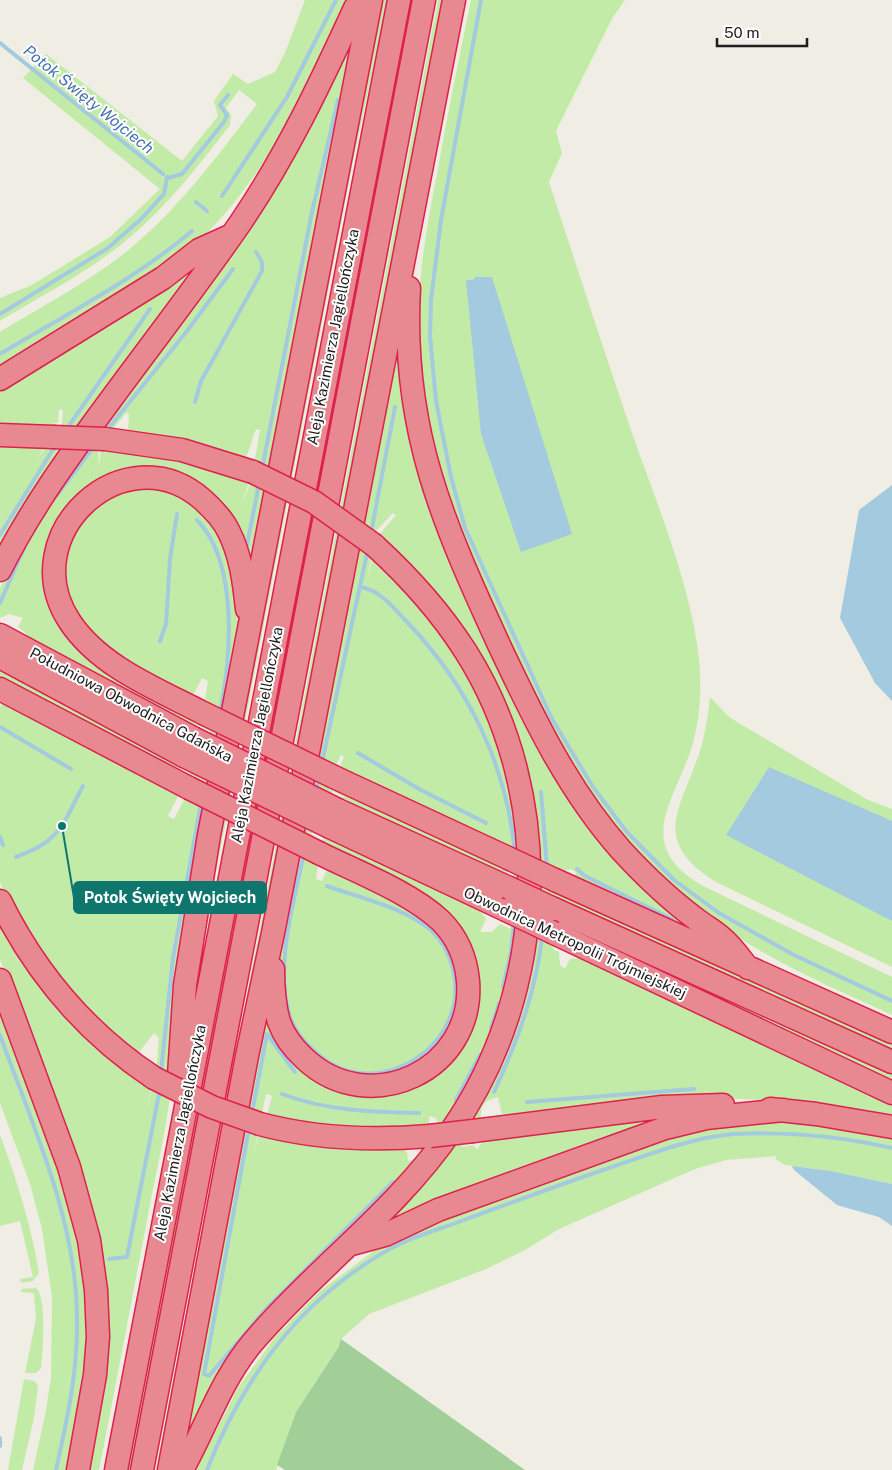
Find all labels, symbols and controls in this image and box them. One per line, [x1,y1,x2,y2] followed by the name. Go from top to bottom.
[717,15,807,47] scale bar
[724,24,759,41] text: 50 m
[20,40,158,158] water label: Potok Święty Wojciech
[303,227,362,446] street label: Aleja Kazimierza Jagiellończyka
[227,625,286,844] street label: Aleja Kazimierza Jagiellończyka
[27,644,235,765] street label: Południowa Obwodnica Gdańska
[74,882,266,913] callout: Potok Święty Wojciech
[461,883,689,1002] street label: Obwodnica Metropolii Trójmiejskiej
[84,887,256,907] text: Potok Święty Wojciech
[150,1023,209,1242] street label: Aleja Kazimierza Jagiellończyka

